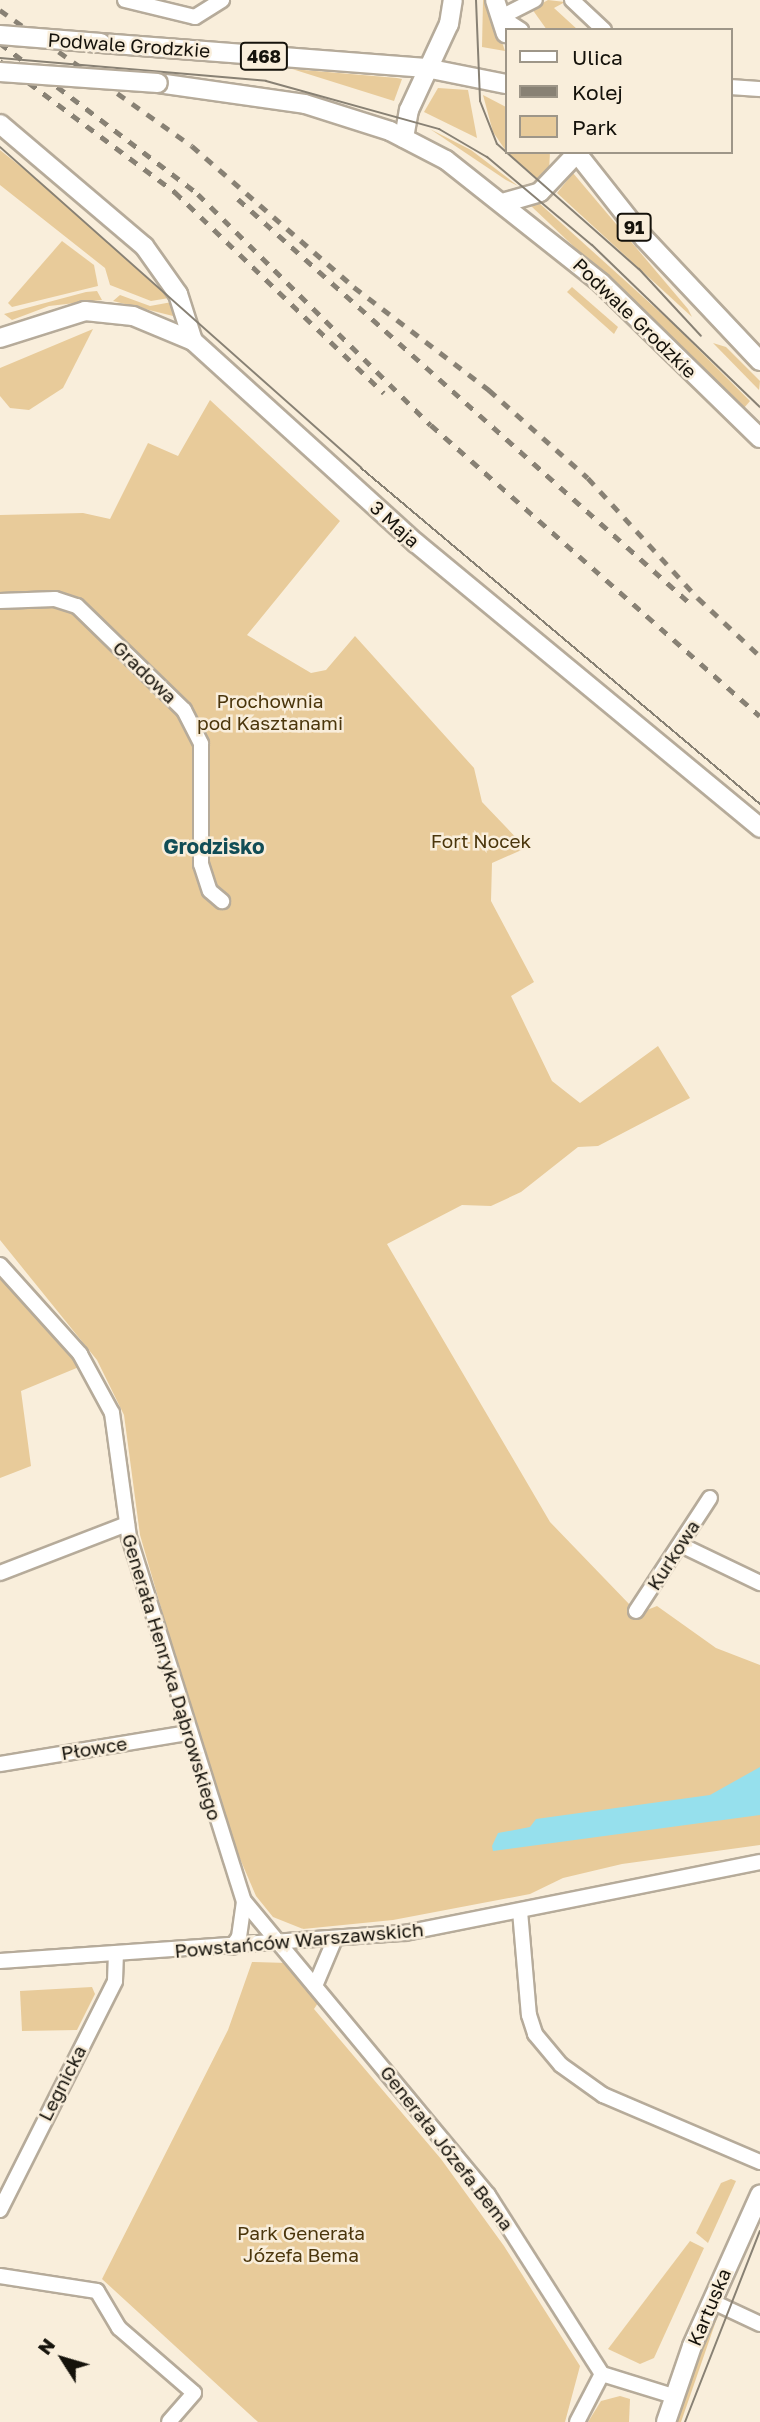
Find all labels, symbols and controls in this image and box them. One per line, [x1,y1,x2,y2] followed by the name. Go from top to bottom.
[47,28,211,62] street label: Podwale Grodzkie
[504,28,732,154] legend
[240,42,288,70] road number: 468
[572,44,623,70] text: Ulica
[572,79,623,105] text: Kolej
[572,114,617,140] text: Park
[616,212,652,242] road number: 91
[568,253,702,383] street label: Podwale Grodzkie
[366,496,424,552] street label: 3 Maja
[108,636,182,708] street label: Gradowa
[197,690,343,734] park label: Prochownia pod Kasztanami
[431,830,531,852] park label: Fort Nocek
[163,833,265,859] district label: Grodzisko
[642,1516,704,1594] street label: Kurkowa
[117,1531,227,1823] street label: Generała Henryka Dąbrowskiego
[59,1732,129,1764] street label: Płowce
[174,1918,424,1962] street label: Powstańców Warszawskich
[33,2041,91,2125] street label: Legnicka
[376,2061,518,2235] street label: Generała Józefa Bema
[237,2222,365,2266] park label: Park Generała Józefa Bema
[683,2265,735,2349] street label: Kartuska
[28,2324,98,2394] north arrow
[32,2333,59,2359] text: N

